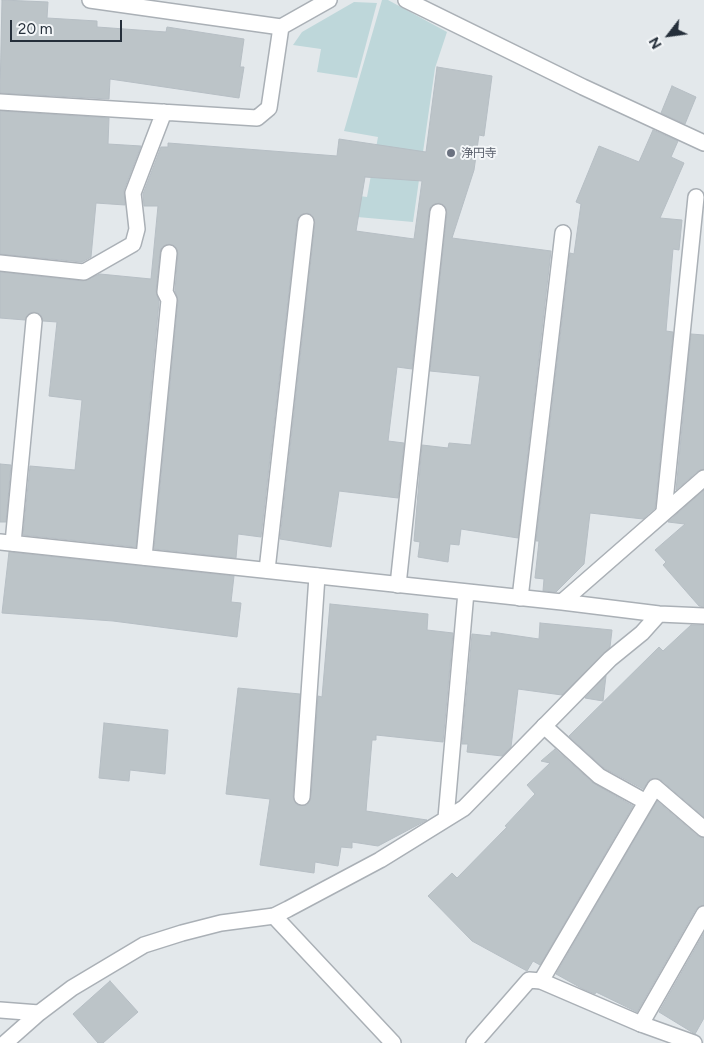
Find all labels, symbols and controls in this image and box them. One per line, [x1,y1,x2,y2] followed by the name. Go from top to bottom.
[12,10,125,42] scale bar
[644,10,694,60] north arrow
[18,20,52,38] text: 20 m
[646,34,666,52] text: N
[461,146,497,160] place label: 浄円寺
[445,147,457,159] marker: 浄円寺

